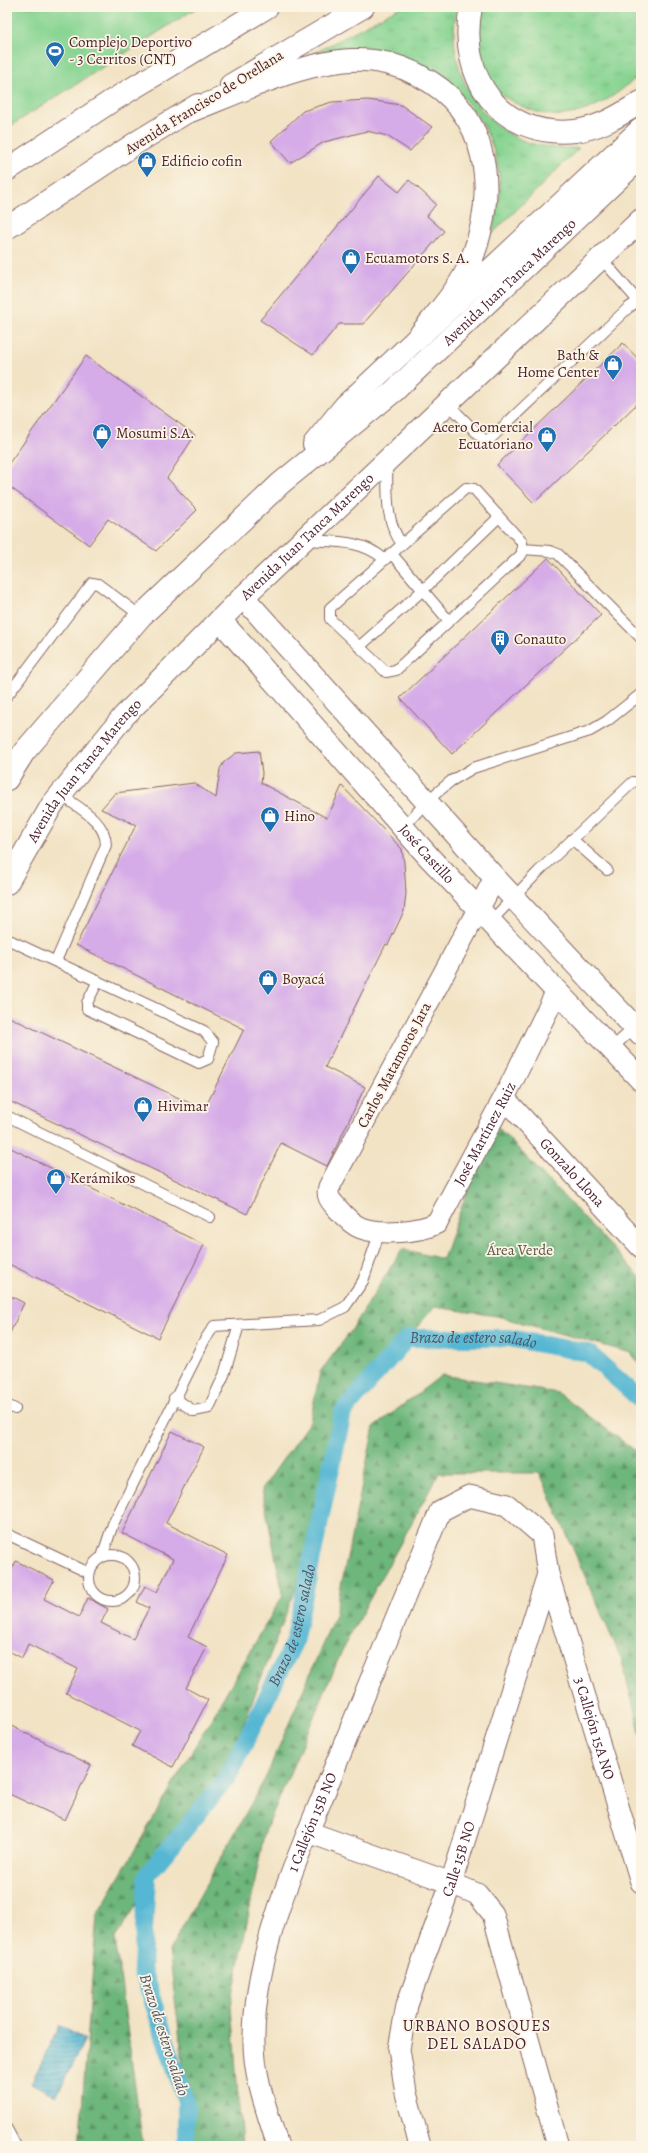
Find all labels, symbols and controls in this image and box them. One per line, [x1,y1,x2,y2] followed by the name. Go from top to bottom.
[69,32,192,69] place label: Complejo Deportivo - 3 Cerritos (CNT)
[44,40,66,68] sports icon: Complejo Deportivo - 3 Cerritos (CNT)
[120,45,287,160] street label: Avenida Francisco de Orellana
[136,150,158,178] shop icon: Edificio cofin
[161,151,242,171] place label: Edificio cofin
[437,214,580,351] street label: Avenida Juan Tanca Marengo
[340,247,362,275] shop icon: Ecuamotors S. A.
[365,248,470,268] place label: Ecuamotors S. A.
[517,345,599,382] place label: Bath & Home Center
[602,353,624,381] shop icon: Bath & Home Center
[432,417,533,454] place label: Acero Comercial Ecuatoriano
[91,422,113,450] shop icon: Mosumi S.A.
[116,423,195,443] place label: Mosumi S.A.
[536,425,558,453] shop icon: Acero Comercial Ecuatoriano
[235,468,378,605] street label: Avenida Juan Tanca Marengo
[489,628,511,656] building icon: Conauto
[514,629,566,649] place label: Conauto
[22,694,146,847] street label: Avenida Juan Tanca Marengo
[259,805,281,833] shop icon: Hino
[284,806,315,826] place label: Hino
[394,820,459,888] street label: José Castillo
[257,968,279,996] shop icon: Boyacá
[282,969,325,989] place label: Boyacá
[352,999,436,1131] street label: Carlos Matamoros Jara
[449,1078,521,1189] street label: José Martínez Ruiz
[132,1095,154,1123] shop icon: Hivimar
[157,1096,209,1116] place label: Hivimar
[535,1133,609,1211] street label: Gonzalo Llona
[45,1167,67,1195] shop icon: Kerámikos
[70,1168,136,1188] place label: Kerámikos
[486,1240,553,1260] park label: Área Verde
[410,1327,539,1354] water label: Brazo de estero salado
[263,1562,321,1690] water label: Brazo de estero salado
[570,1674,620,1782] street label: 3 Callejón 15A NO
[283,1770,342,1875] street label: 1 Callejón 15B NO
[437,1819,480,1899] street label: Calle 15B NO
[134,1971,194,2099] water label: Brazo de estero salado
[403,2015,551,2055] district label: URBANO BOSQUES DEL SALADO

